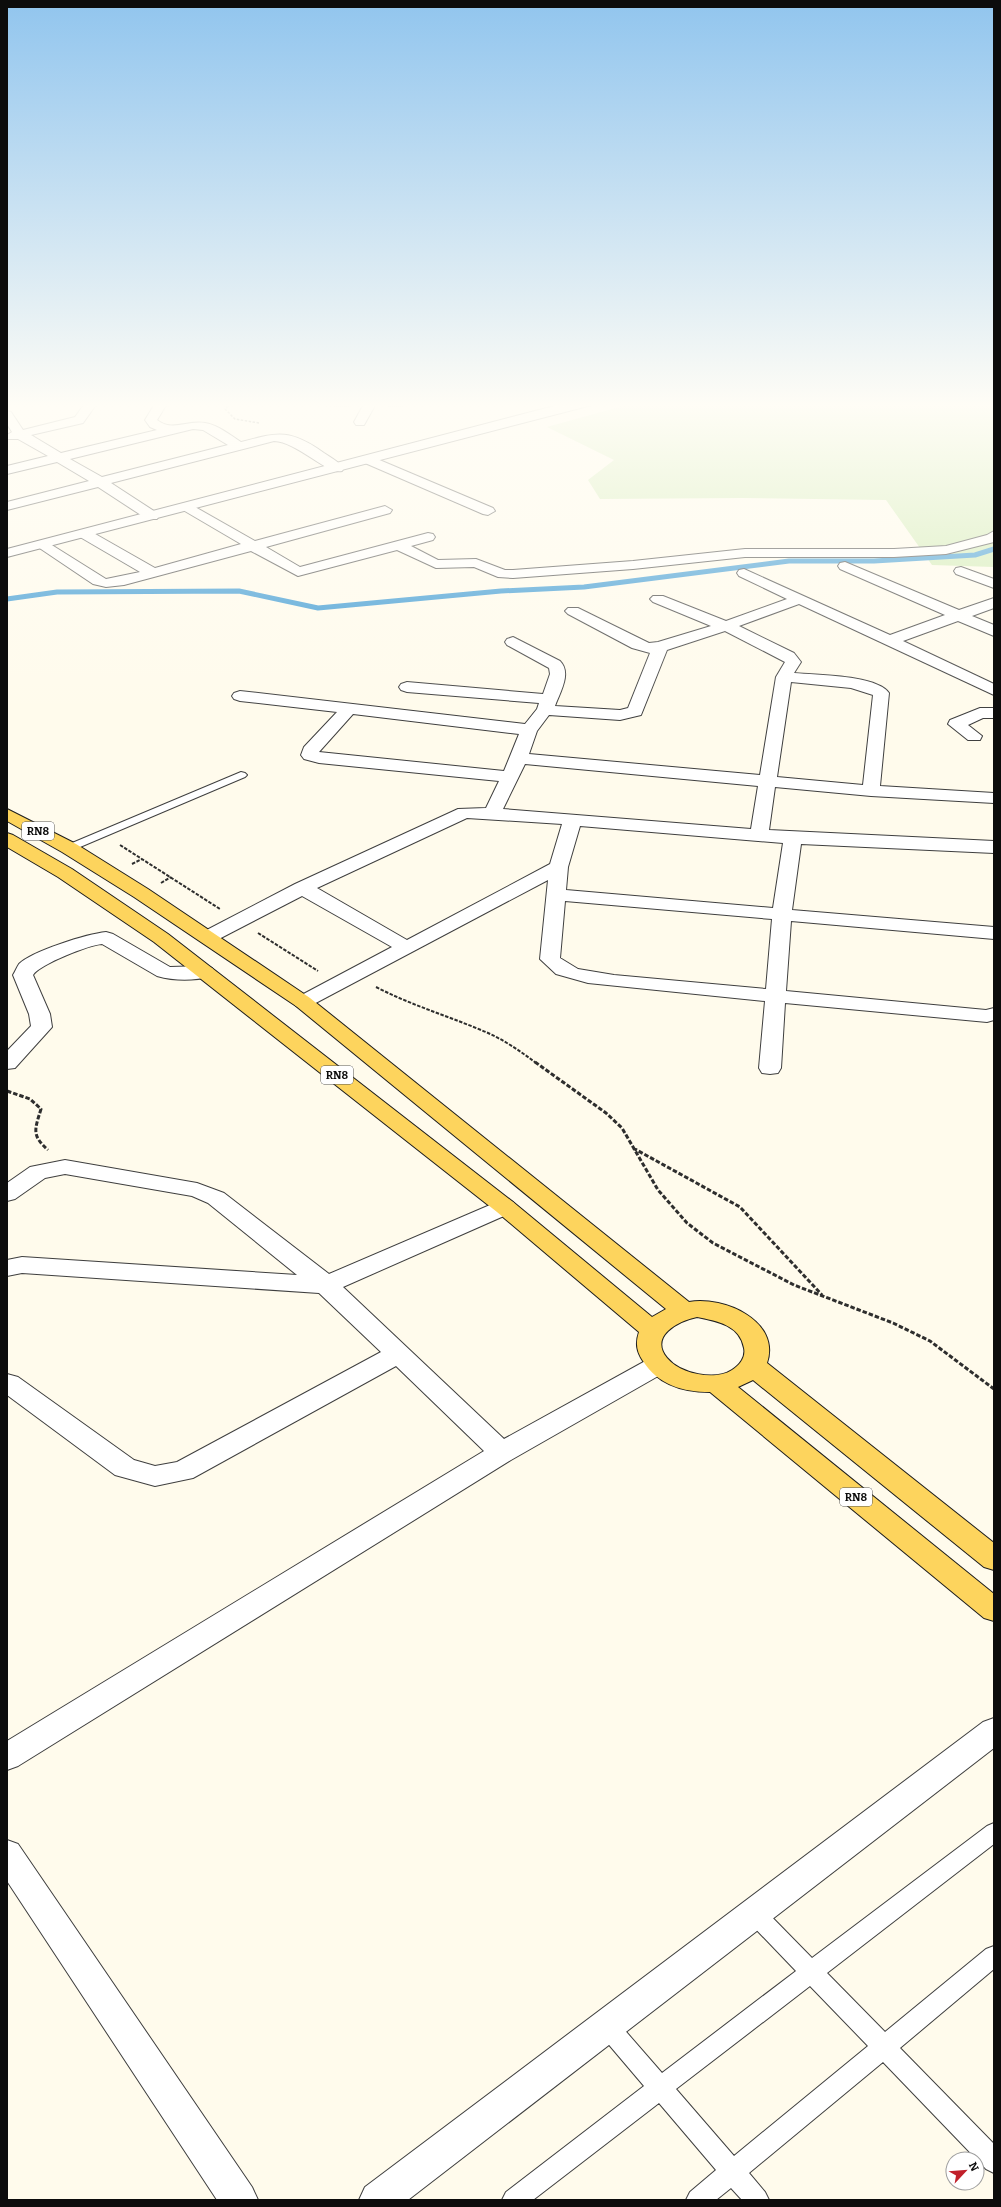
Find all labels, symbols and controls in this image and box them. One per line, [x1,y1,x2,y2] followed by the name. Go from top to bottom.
[22,822,54,840] road number: RN8
[321,1066,353,1084] road number: RN8
[840,1488,872,1506] road number: RN8
[945,2151,985,2191] north arrow
[966,2160,981,2174] text: N

